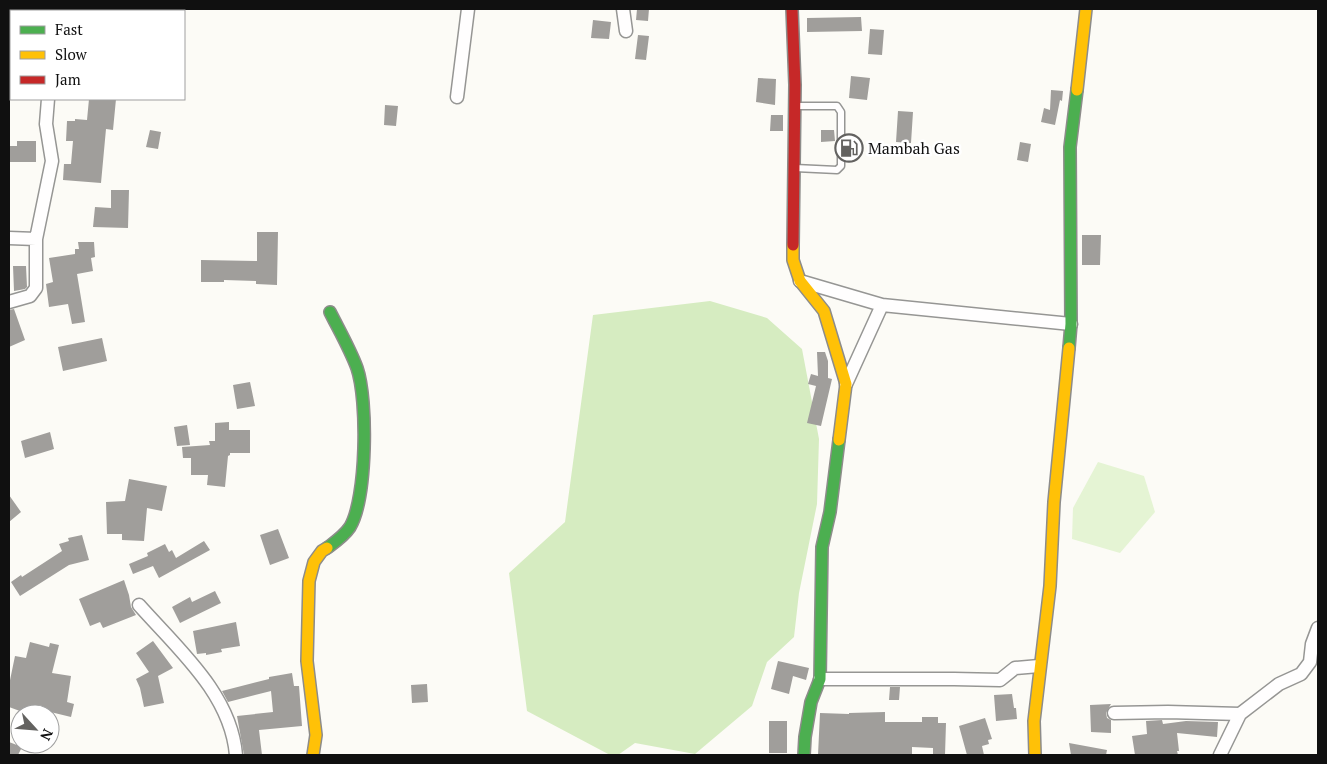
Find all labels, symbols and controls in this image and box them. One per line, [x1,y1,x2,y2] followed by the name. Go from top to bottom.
[10,10,185,100] legend
[55,19,83,39] text: Fast
[55,44,88,64] text: Slow
[55,69,81,89] text: Jam
[834,133,864,163] fuel station icon: Mambah Gas
[868,137,960,159] place label: Mambah Gas
[10,704,60,754] north arrow
[36,726,58,744] text: N

